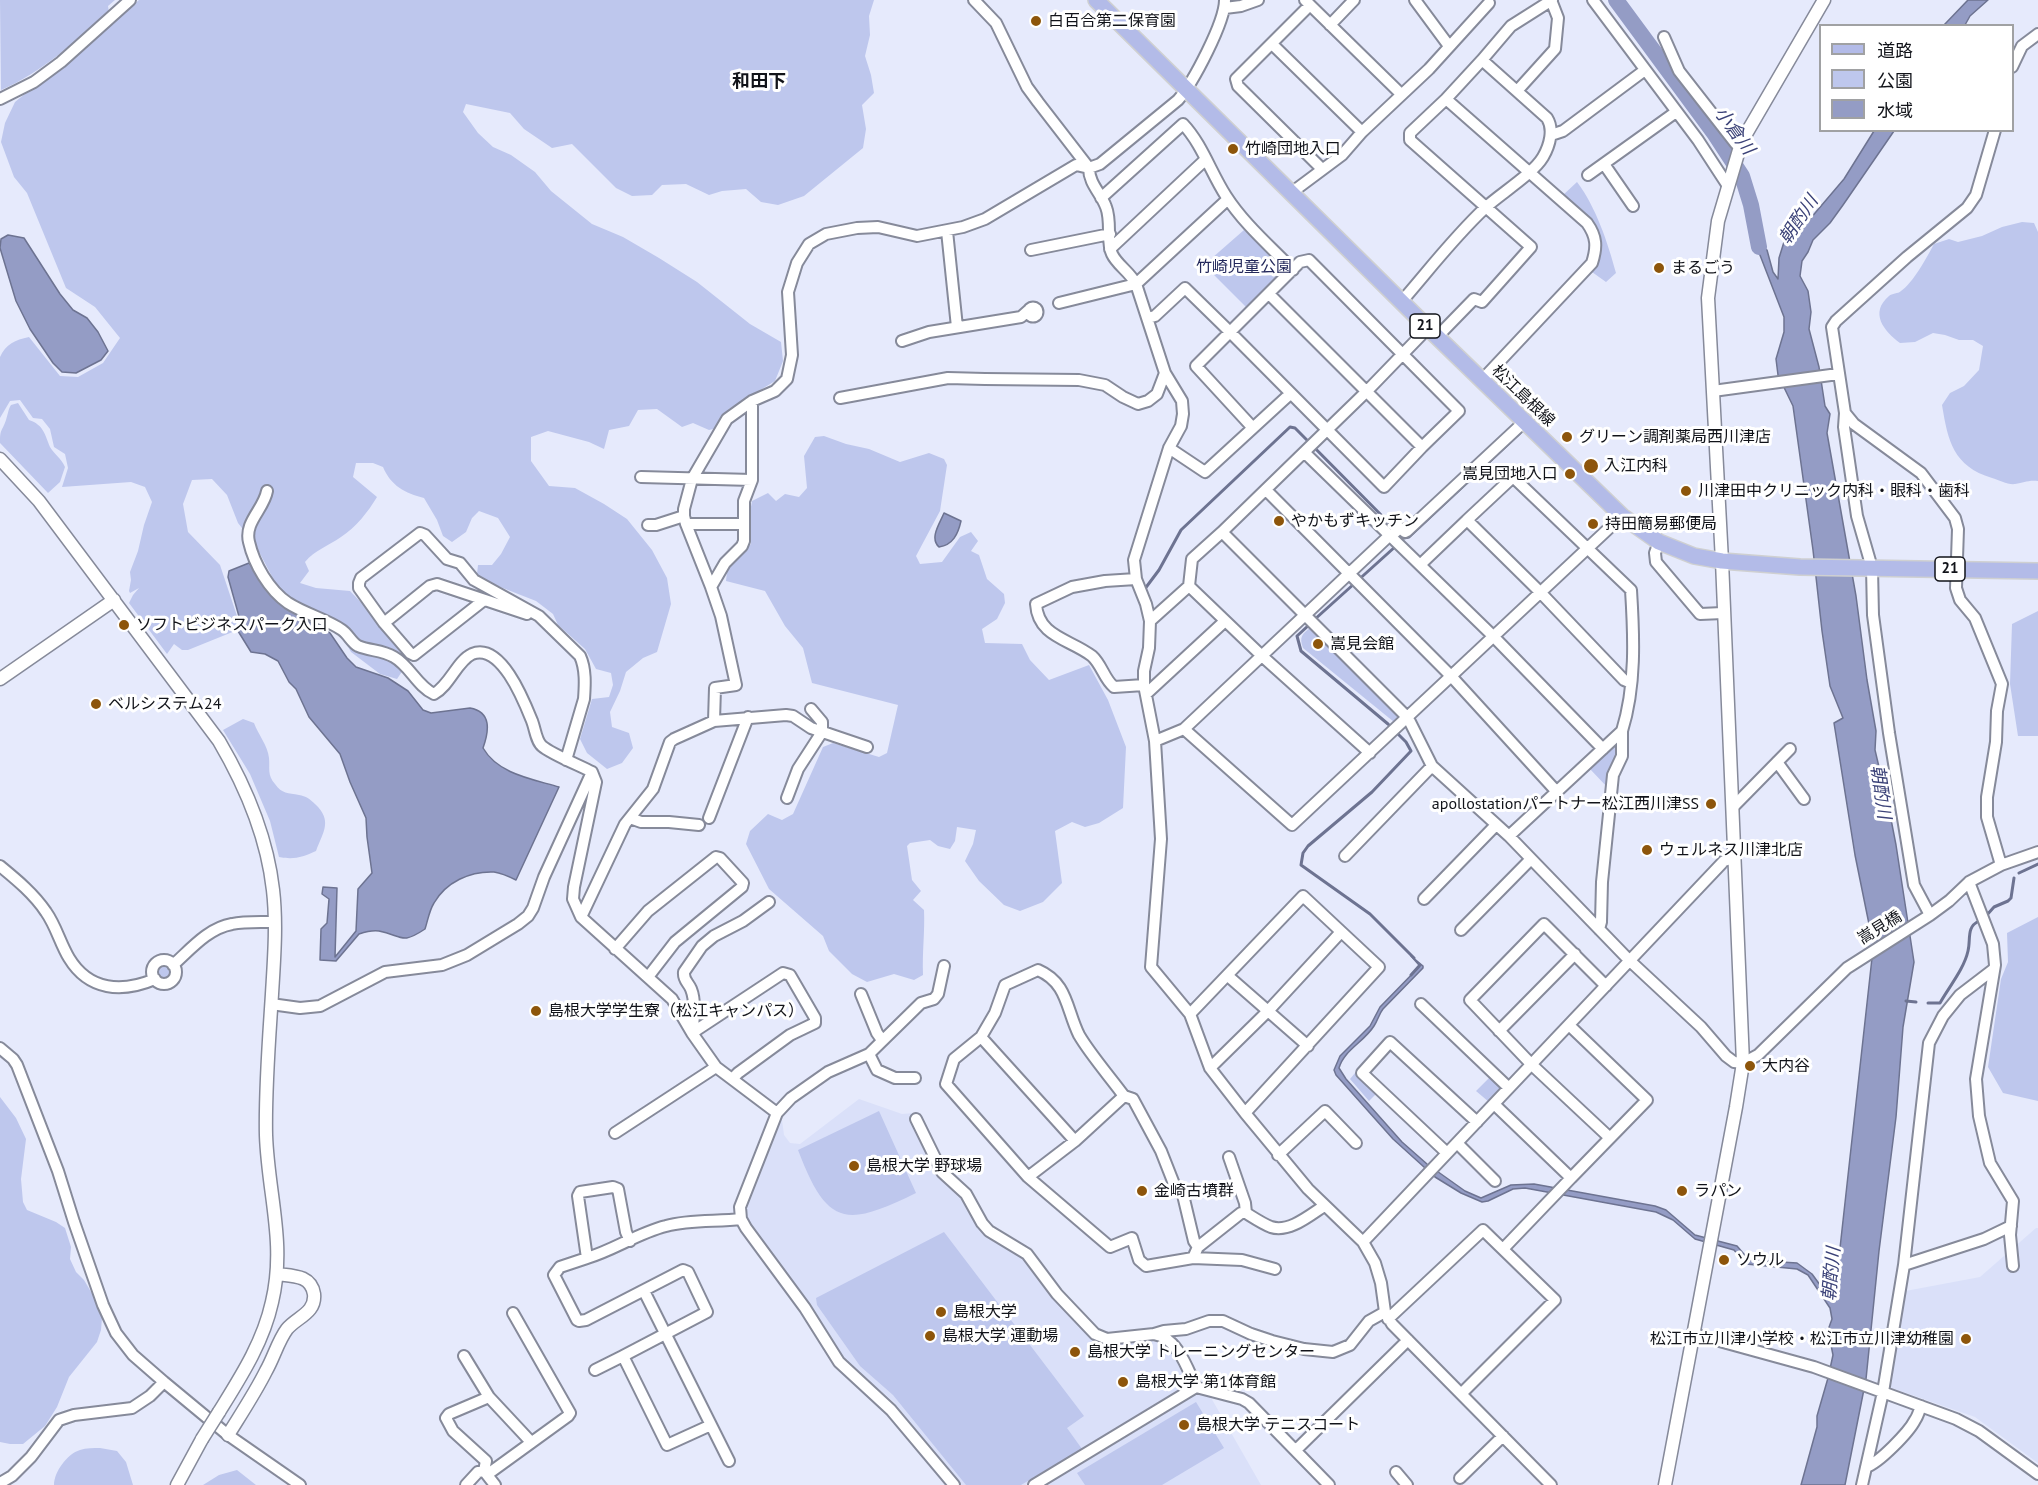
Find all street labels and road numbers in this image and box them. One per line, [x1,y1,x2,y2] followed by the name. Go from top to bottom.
[1410,314,1440,338] road number: 21
[1488,361,1558,431] street label: 松江島根線
[1935,557,1965,581] road number: 21
[1855,907,1905,949] street label: 嵩見橋

